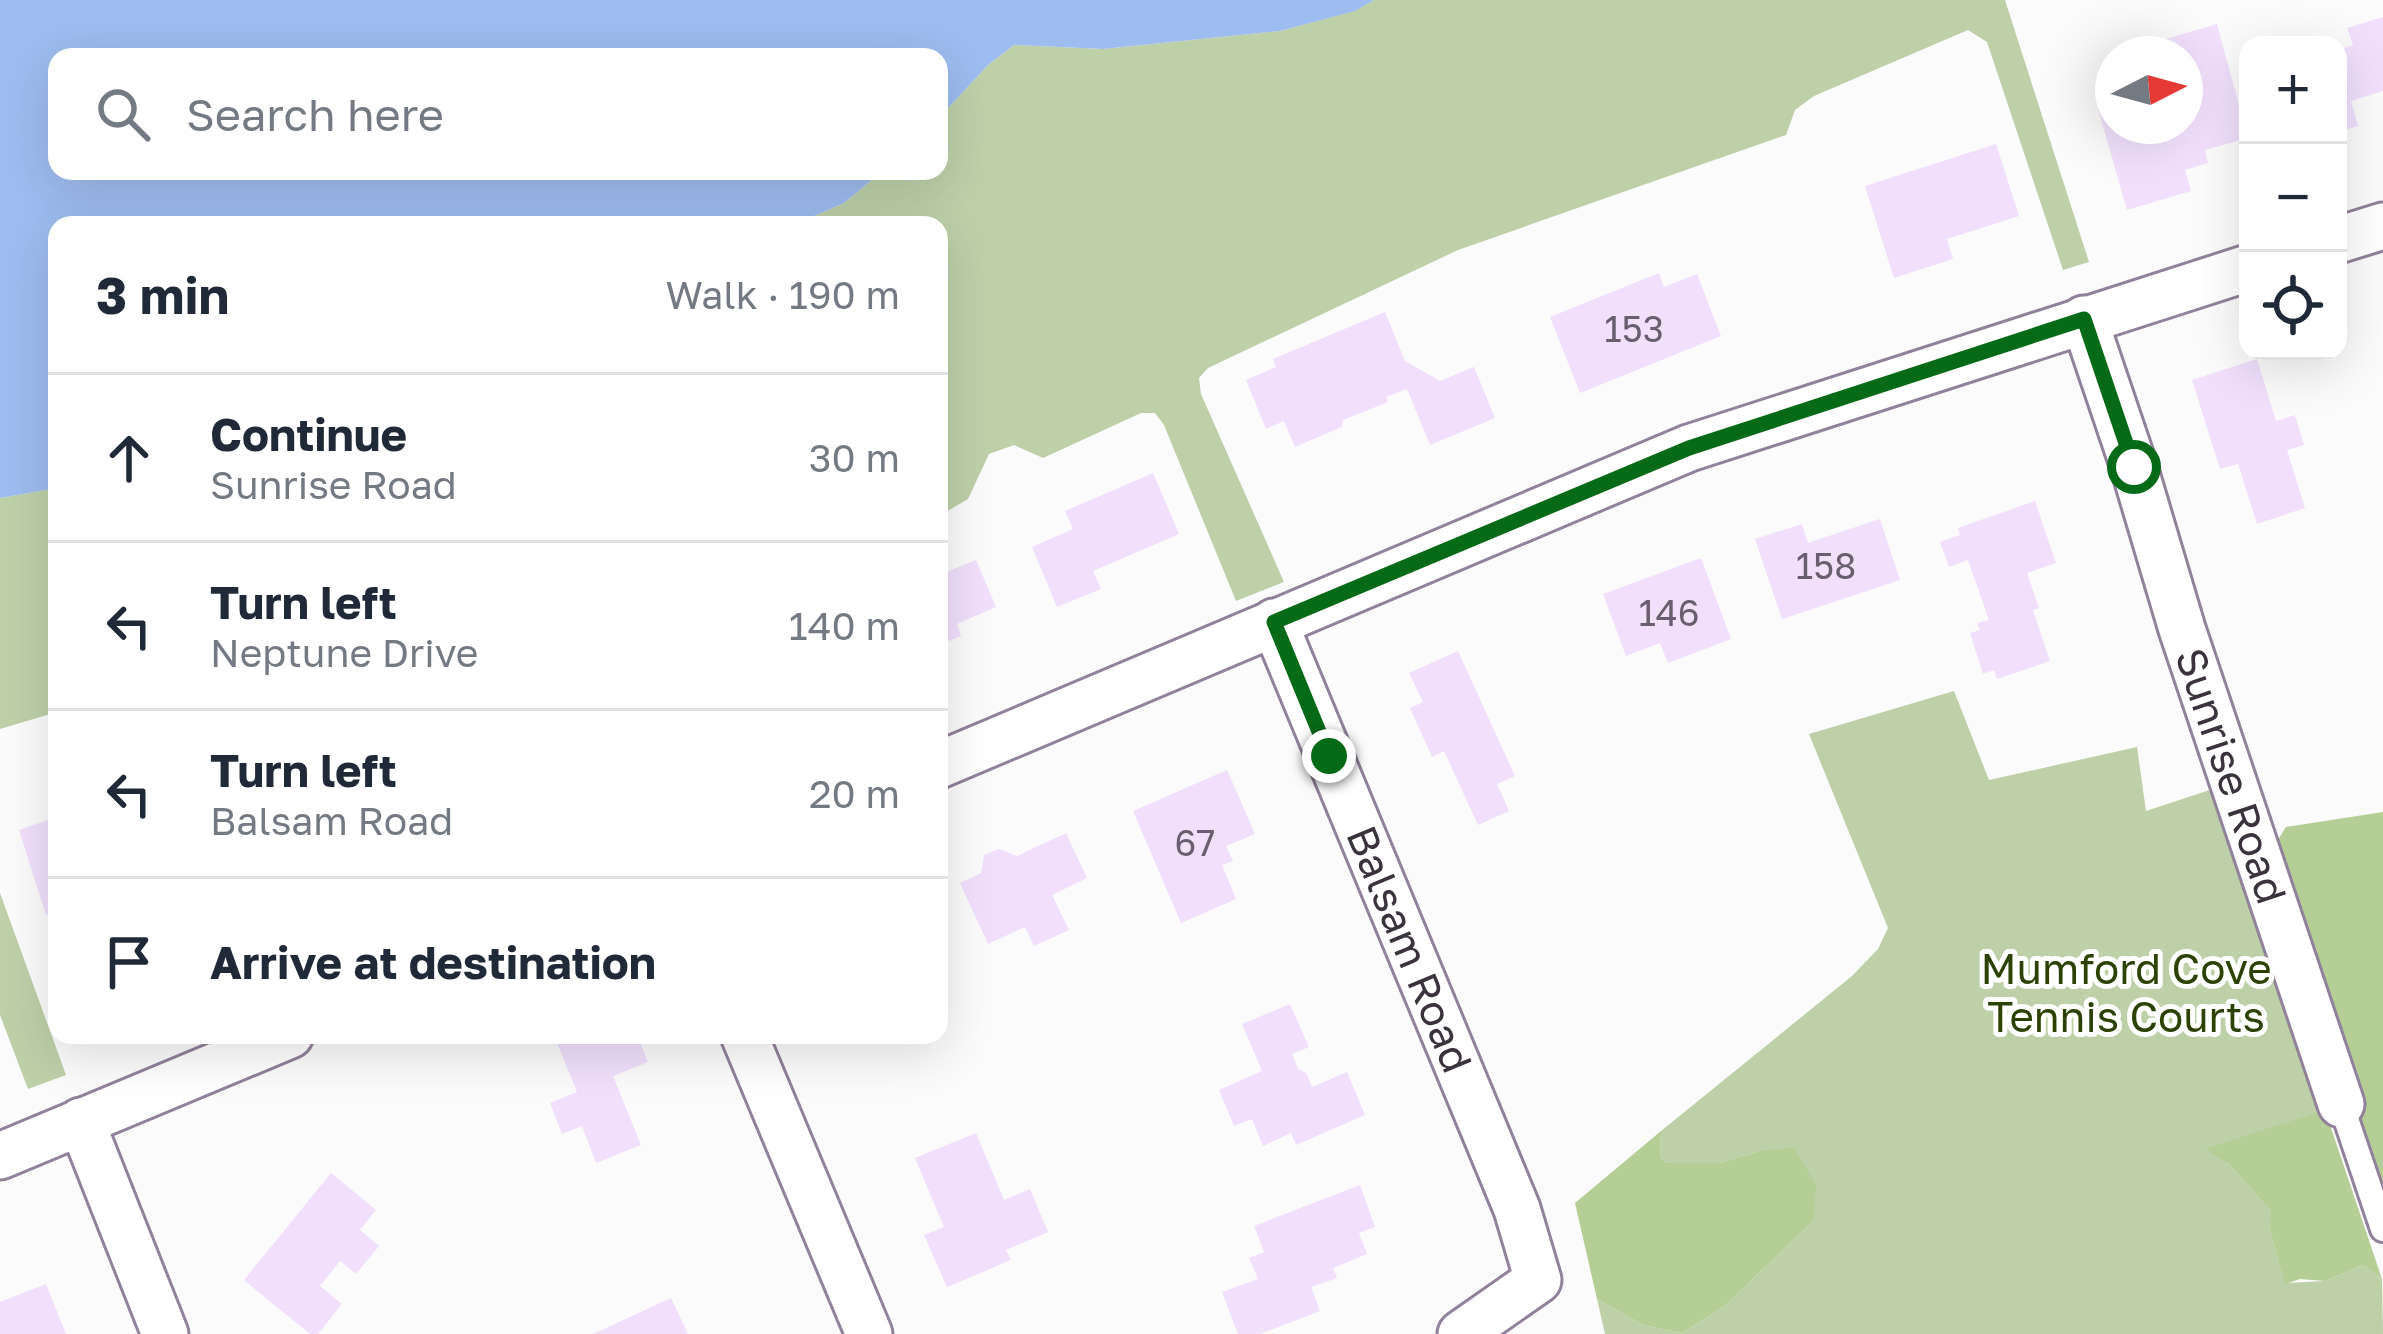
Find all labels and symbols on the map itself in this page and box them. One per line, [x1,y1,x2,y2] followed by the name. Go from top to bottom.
[2095,36,2203,144] north arrow
[1604,307,1664,350] house number: 153
[2107,440,2161,494] route start
[1796,544,1856,587] house number: 158
[1638,591,1700,634] house number: 146
[2166,641,2298,910] street label: Sunrise Road
[1302,729,1356,783] route end
[1337,818,1484,1079] street label: Balsam Road
[1175,821,1215,864] house number: 67
[1980,943,2272,1041] park label: Mumford Cove Tennis Courts

